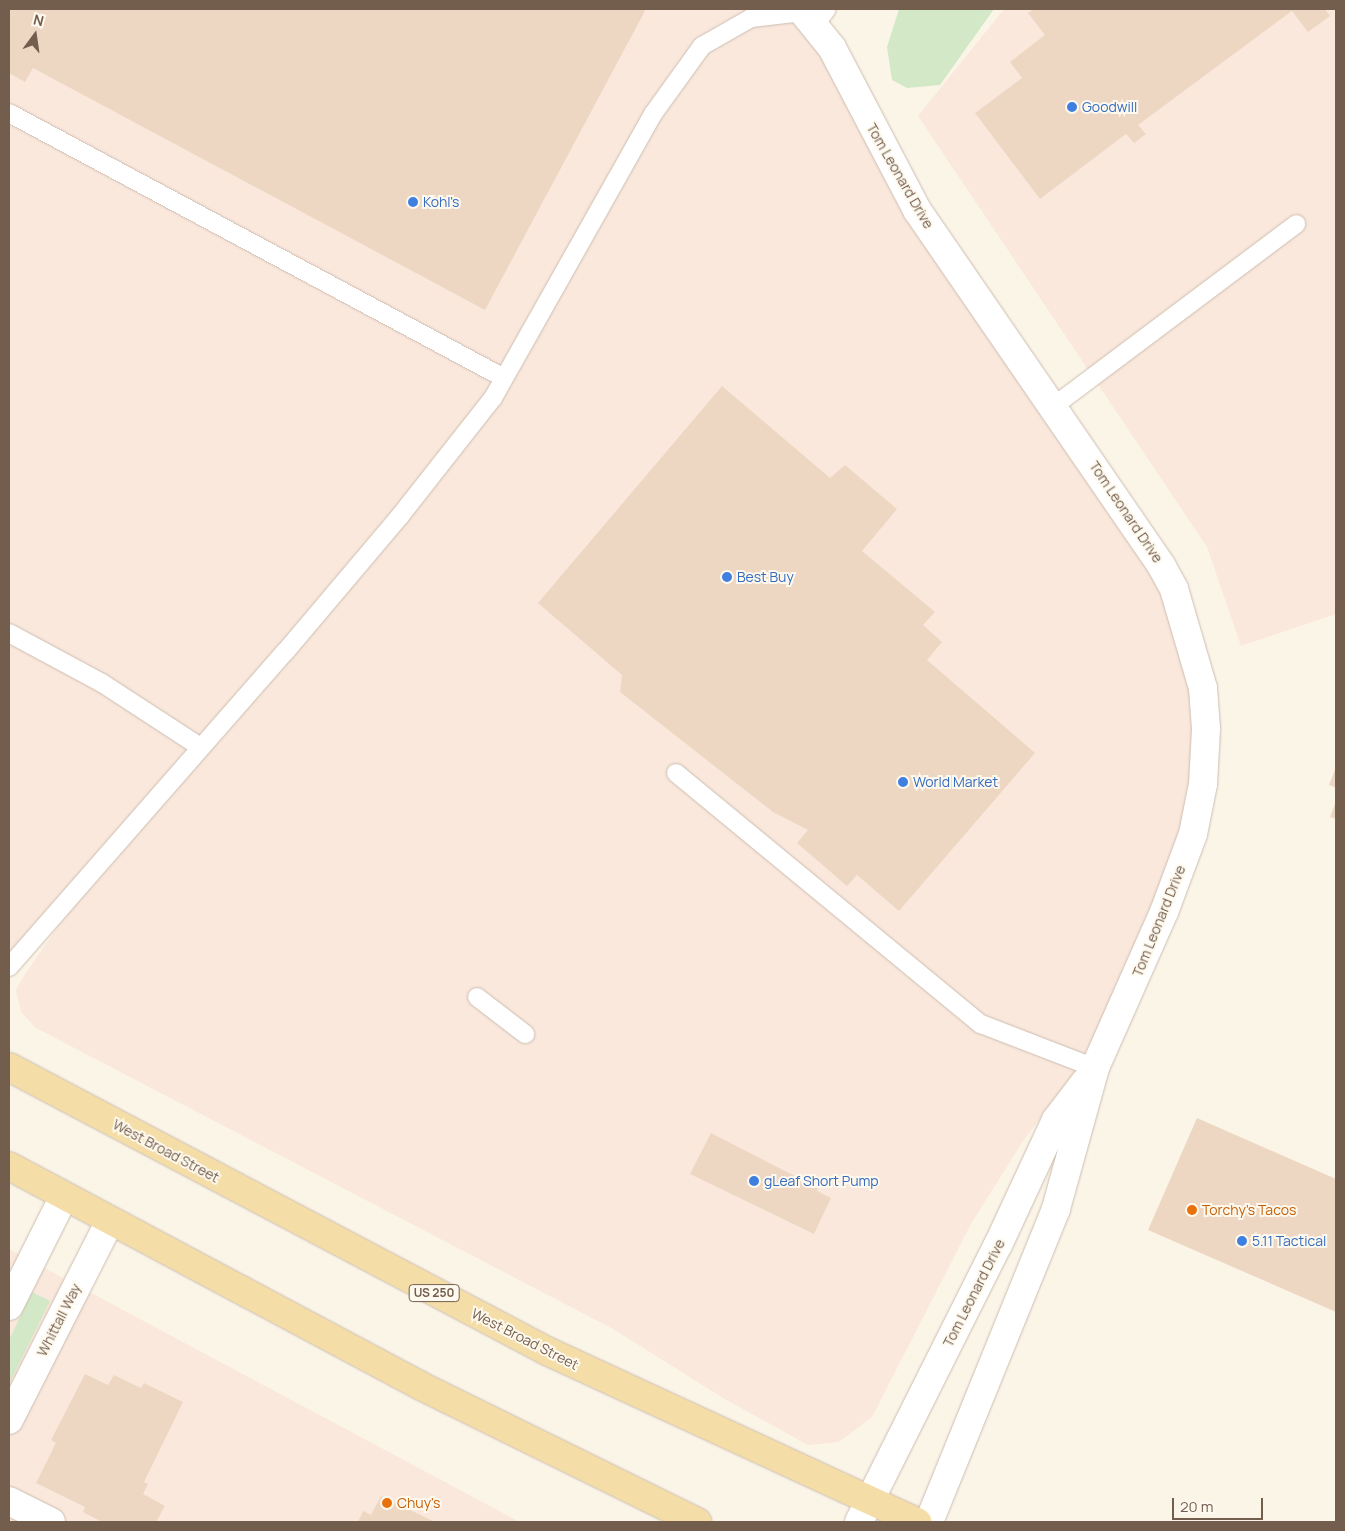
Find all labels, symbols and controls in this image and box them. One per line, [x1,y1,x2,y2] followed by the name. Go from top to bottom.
[10,10,60,60] north arrow
[32,10,46,30] text: N
[1082,99,1137,115] place label: Goodwill
[1066,101,1078,113] marker: Goodwill
[863,120,937,232] street label: Tom Leonard Drive
[423,194,459,210] place label: Kohl's
[407,196,419,208] marker: Kohl's
[1086,458,1166,566] street label: Tom Leonard Drive
[737,569,794,585] place label: Best Buy
[721,571,733,583] marker: Best Buy
[913,774,998,790] place label: World Market
[897,776,909,788] marker: World Market
[1129,863,1189,979] street label: Tom Leonard Drive
[110,1116,222,1186] street label: West Broad Street
[764,1173,879,1189] place label: gLeaf Short Pump
[748,1175,760,1187] marker: gLeaf Short Pump
[1202,1202,1296,1218] place label: Torchy's Tacos
[1186,1204,1198,1216] marker: Torchy's Tacos
[1252,1233,1326,1249] place label: 5.11 Tactical
[1236,1235,1248,1247] marker: 5.11 Tactical
[940,1236,1008,1350] street label: Tom Leonard Drive
[33,1281,85,1359] street label: Whittall Way
[408,1284,460,1302] road number: US 250
[469,1305,581,1373] street label: West Broad Street
[1175,1488,1266,1520] scale bar
[397,1495,440,1511] place label: Chuy's
[1180,1496,1213,1517] text: 20 m
[381,1497,393,1509] marker: Chuy's

